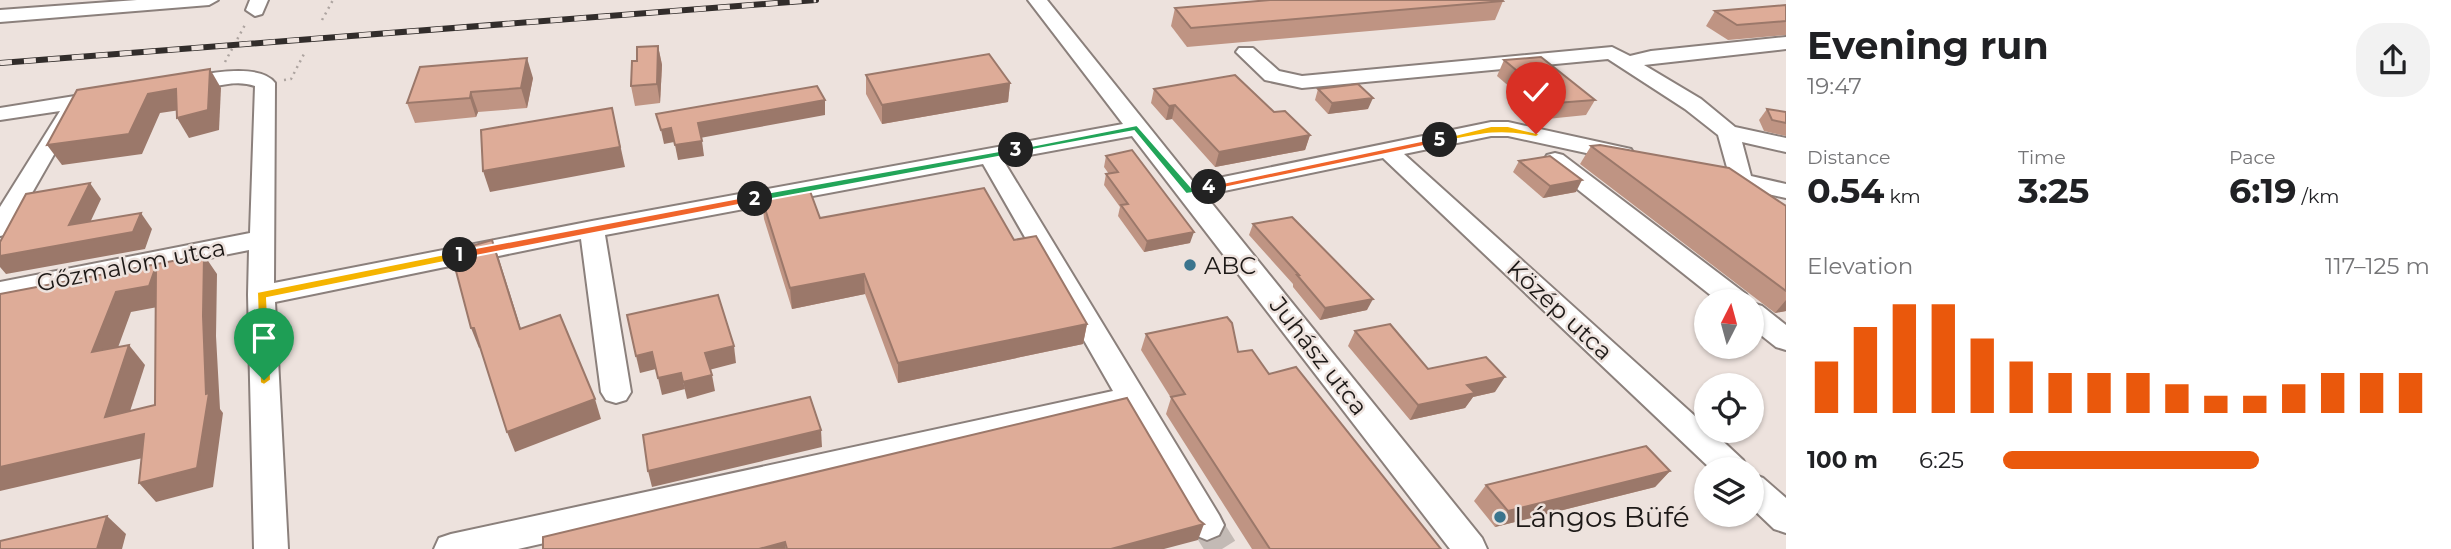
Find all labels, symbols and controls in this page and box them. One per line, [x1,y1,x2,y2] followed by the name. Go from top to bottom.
[1807,22,2049,69] text: Evening run
[2356,23,2430,97] button: share
[1506,62,1566,134] pin
[1807,72,1862,100] text: 19:47
[1517,73,1555,111] icon: check
[1422,122,1458,158] pin: 5
[1434,128,1445,151] text: 5
[998,132,1034,168] pin: 3
[1010,138,1021,161] text: 3
[1807,146,1890,169] text: Distance
[2018,146,2066,169] text: Time
[2229,146,2276,169] text: Pace
[1807,169,1884,212] text: 0.54
[2018,169,2089,212] text: 3:25
[2229,169,2296,212] text: 6:19
[1192,170,1226,204] pin: 4
[1202,175,1215,198] text: 4
[738,182,772,216] pin: 2
[1884,185,1921,208] text: km
[2296,185,2339,208] text: /km
[749,187,760,210] text: 2
[34,232,228,298] street label: Gőzmalom utca
[442,238,477,272] pin: 1
[456,243,463,266] text: 1
[1204,251,1256,280] place label: ABC
[1807,252,1913,280] text: Elevation
[2325,252,2430,280] text: 117–125 m
[1501,254,1619,366] street label: Közép utca
[1182,257,1198,273] marker: ABC
[1694,289,1764,359] north arrow
[1694,289,1764,527] map controls
[1263,290,1374,421] street label: Juhász utca
[234,308,294,380] pin
[245,319,283,357] icon: arrive
[1694,373,1764,443] button: locate
[1807,446,1878,474] text: 100 m
[1919,446,1964,474] text: 6:25
[1694,457,1764,527] button: layers
[1514,500,1690,534] place label: Lángos Büfé
[1492,509,1508,525] marker: Lángos Büfé

